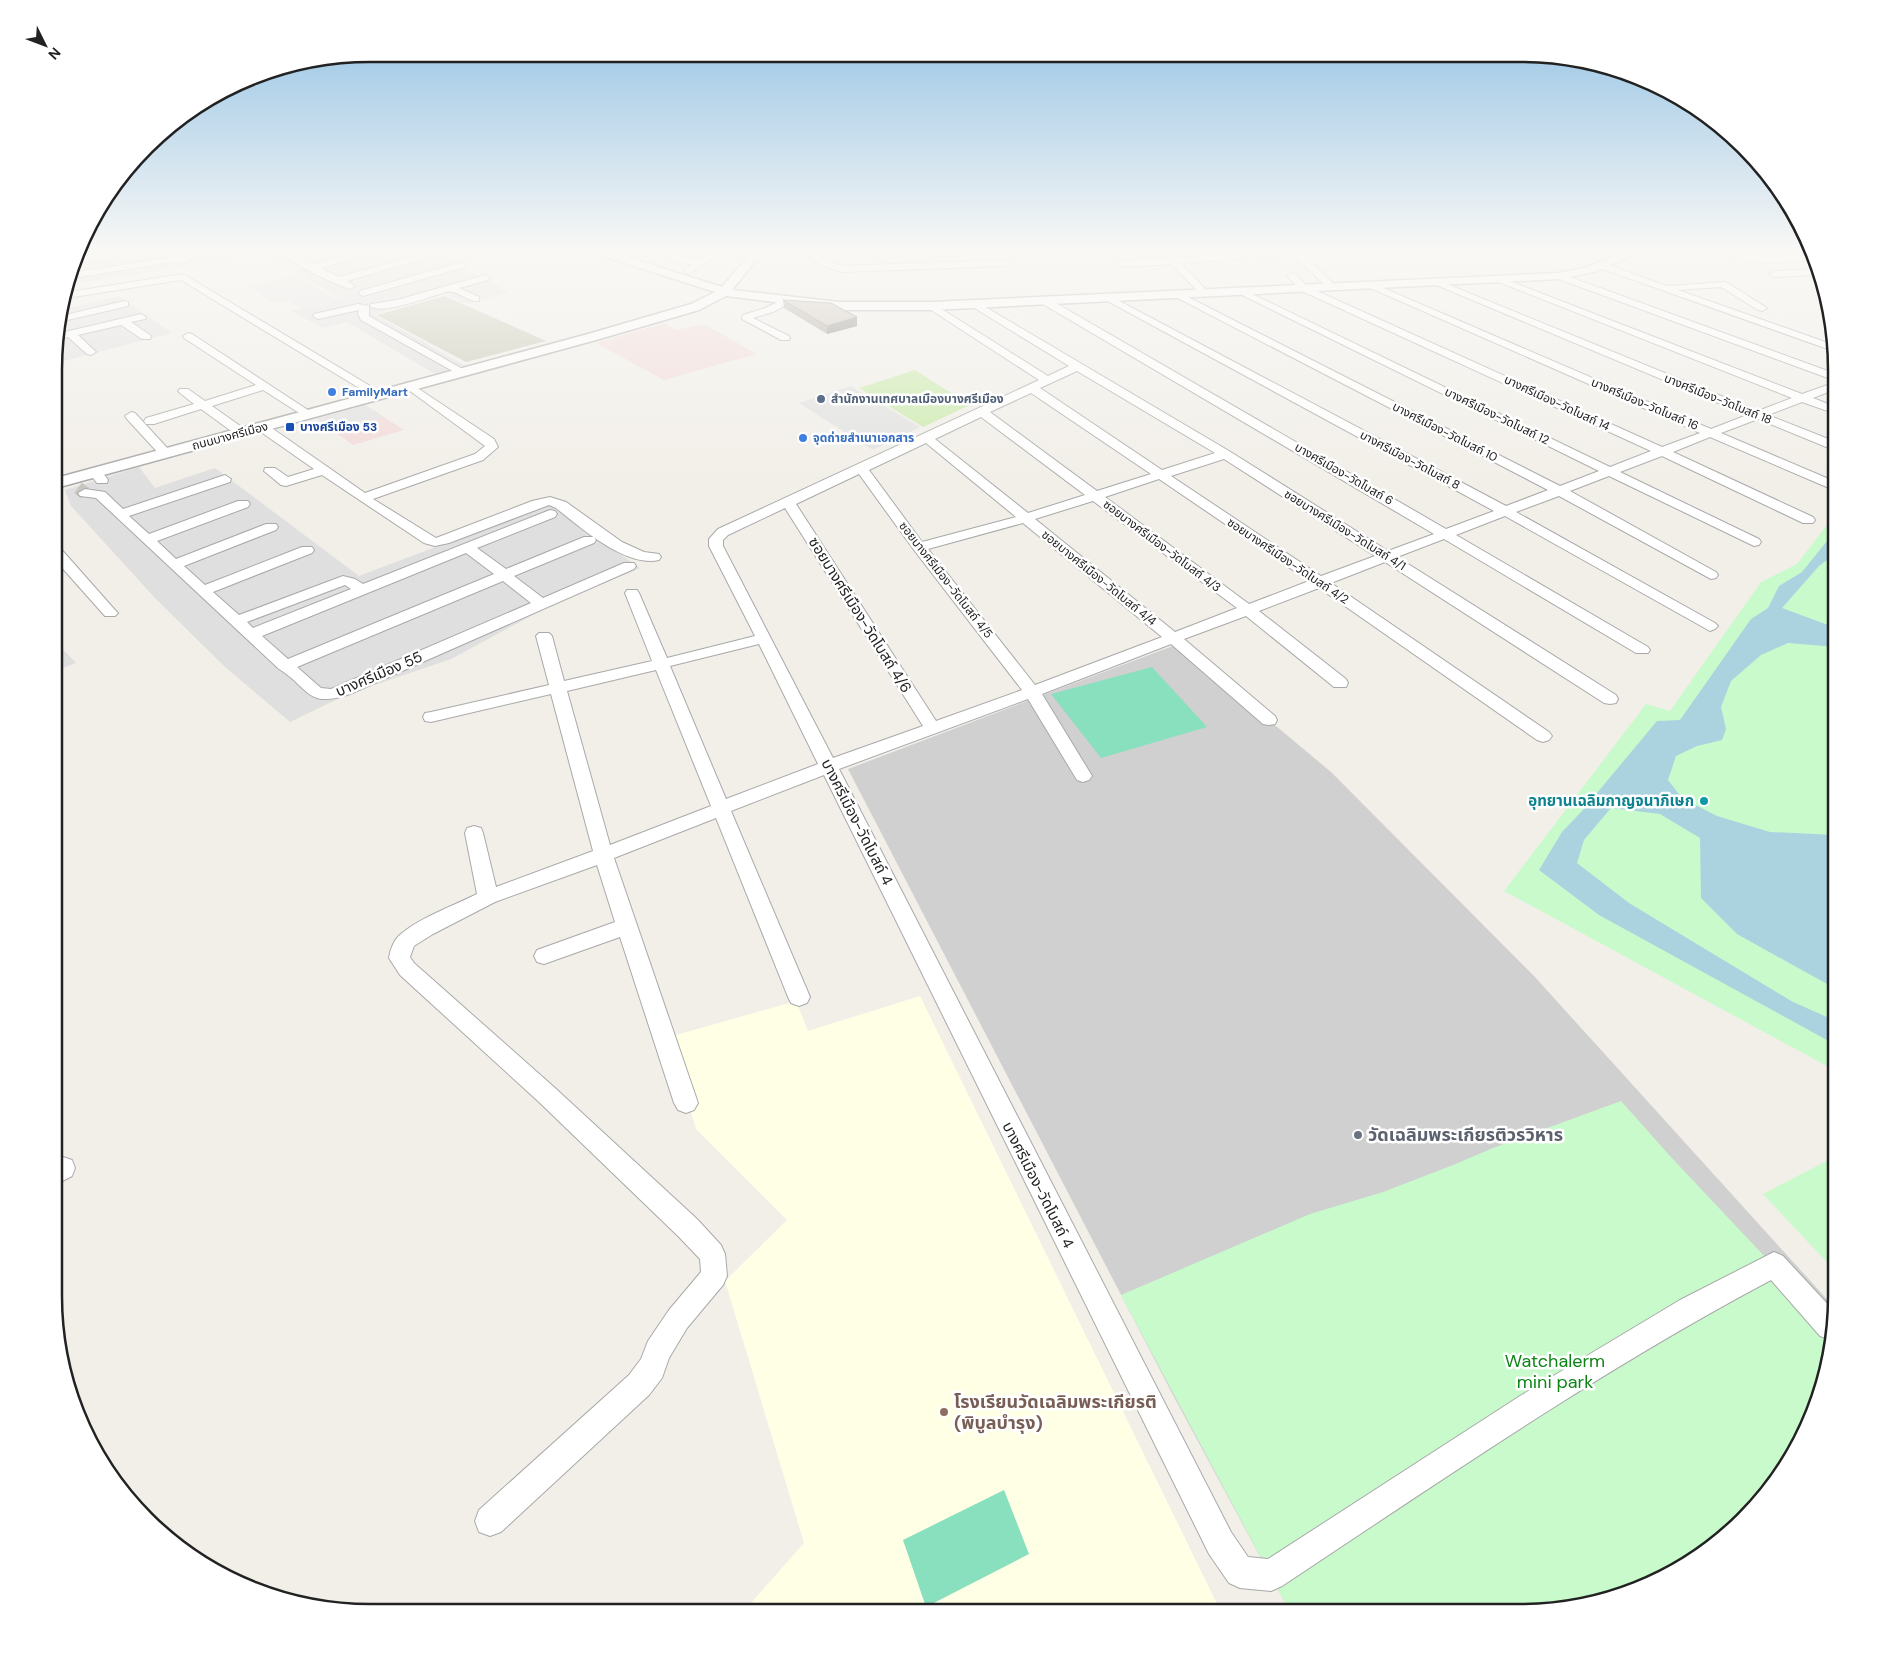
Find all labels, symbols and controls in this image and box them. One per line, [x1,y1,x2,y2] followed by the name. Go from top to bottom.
[20,20,70,70] north arrow
[45,44,65,64] text: N
[1662,370,1774,428] street label: บางศรีเมือง-วัดโบสถ์ 18
[1501,371,1613,435] street label: บางศรีเมือง-วัดโบสถ์ 14
[1589,374,1701,434] street label: บางศรีเมือง-วัดโบสถ์ 16
[342,384,408,400] place label: FamilyMart
[1442,384,1552,448] street label: บางศรีเมือง-วัดโบสถ์ 12
[326,386,338,398] marker: FamilyMart
[831,391,1004,407] place label: สำนักงานเทศบาลเมืองบางศรีเมือง
[815,393,827,405] marker: สำนักงานเทศบาลเมืองบางศรีเมือง
[1390,399,1500,465] street label: บางศรีเมือง-วัดโบสถ์ 10
[190,418,270,454] street label: ถนนบางศรีเมือง
[300,419,377,435] place label: บางศรีเมือง 53
[284,421,296,433] marker: บางศรีเมือง 53
[1357,427,1463,493] street label: บางศรีเมือง-วัดโบสถ์ 8
[813,430,914,446] place label: จุดถ่ายสำเนาเอกสาร
[797,432,809,444] marker: จุดถ่ายสำเนาเอกสาร
[1292,439,1396,509] street label: บางศรีเมือง-วัดโบสถ์ 6
[1281,486,1409,574] street label: ซอยบางศรีเมือง-วัดโบสถ์ 4/1
[1100,496,1224,596] street label: ซอยบางศรีเมือง-วัดโบสถ์ 4/3
[1224,514,1352,608] street label: ซอยบางศรีเมือง-วัดโบสถ์ 4/2
[895,518,997,642] street label: ซอยบางศรีเมือง-วัดโบสถ์ 4/5
[1038,527,1160,629] street label: ซอยบางศรีเมือง-วัดโบสถ์ 4/4
[804,533,916,697] street label: ซอยบางศรีเมือง-วัดโบสถ์ 4/6
[332,647,426,701] street label: บางศรีเมือง 55
[816,755,898,889] street label: บางศรีเมือง-วัดโบสถ์ 4
[1528,791,1694,811] place label: อุทยานเฉลิมกาญจนาภิเษก
[1698,795,1710,807] marker: อุทยานเฉลิมกาญจนาภิเษก
[997,1118,1079,1252] street label: บางศรีเมือง-วัดโบสถ์ 4
[1368,1123,1563,1147] place label: วัดเฉลิมพระเกียรติวรวิหาร
[1352,1129,1364,1141] marker: วัดเฉลิมพระเกียรติวรวิหาร
[1505,1349,1605,1394] park label: Watchalerm mini park
[954,1390,1157,1435] place label: โรงเรียนวัดเฉลิมพระเกียรติ (พิบูลบำรุง)
[938,1406,950,1418] marker: โรงเรียนวัดเฉลิมพระเกียรติ (พิบูลบำรุง)

